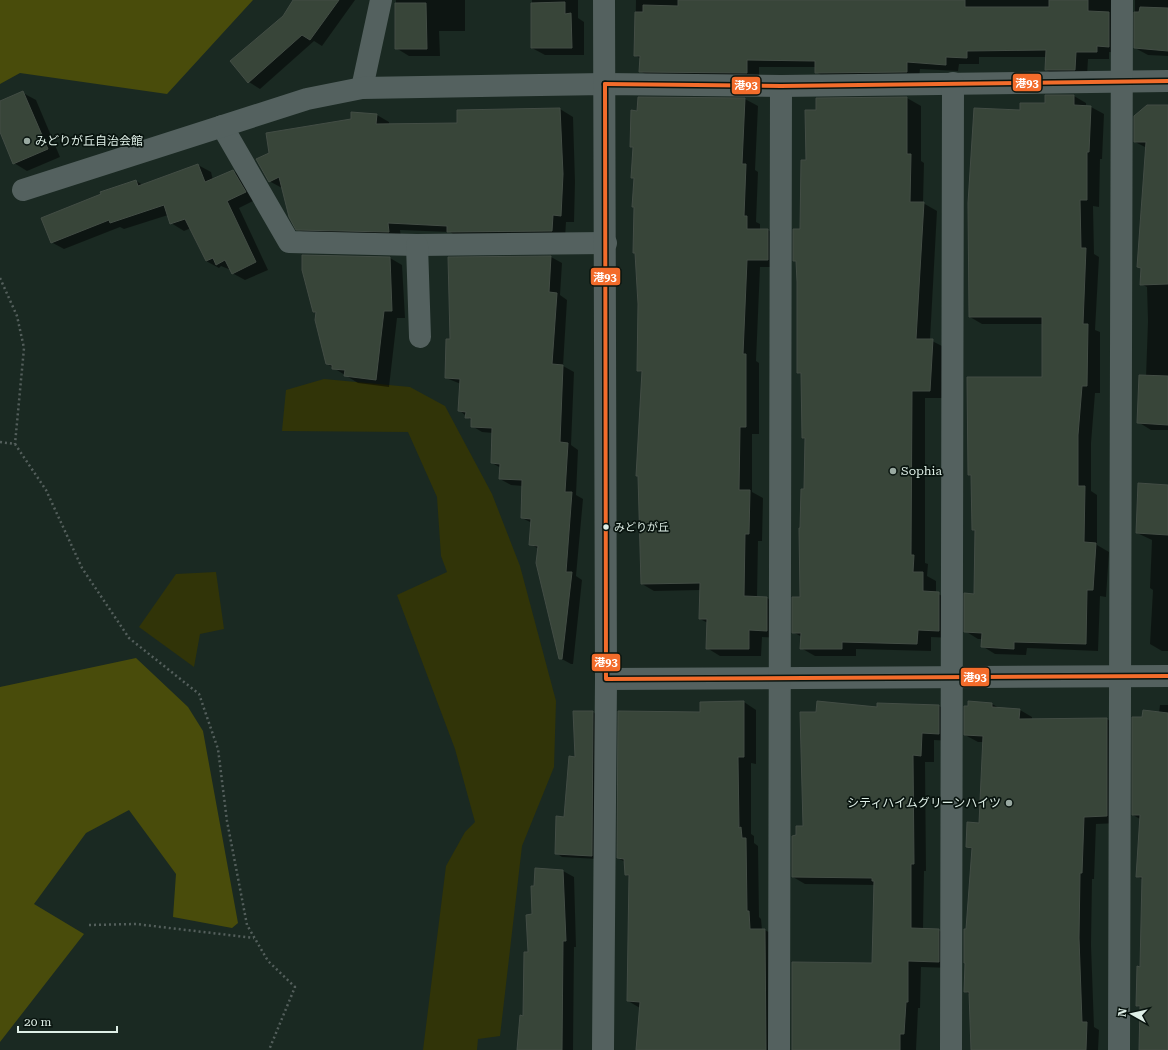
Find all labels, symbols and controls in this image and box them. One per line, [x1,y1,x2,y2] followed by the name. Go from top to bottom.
[1012,73,1042,92] line badge: 港93
[731,76,761,95] line badge: 港93
[1015,77,1039,90] text: 港93
[734,79,758,92] text: 港93
[35,134,143,148] place label: みどりが丘自治会館
[22,136,32,146] marker: みどりが丘自治会館
[590,267,621,286] line badge: 港93
[593,271,617,284] text: 港93
[901,464,942,478] place label: Sophia
[888,466,898,476] marker: Sophia
[614,521,669,534] place label: みどりが丘
[601,522,611,532] marker: みどりが丘
[591,653,621,672] line badge: 港93
[594,656,618,669] text: 港93
[960,667,990,687] line badge: 港93
[963,671,987,684] text: 港93
[847,796,1001,810] place label: シティハイムグリーンハイツ
[1004,798,1014,808] marker: シティハイムグリーンハイツ
[1112,994,1152,1034] north arrow
[1116,1007,1130,1018] text: N
[18,1008,117,1034] scale bar
[24,1015,51,1029] text: 20 m

